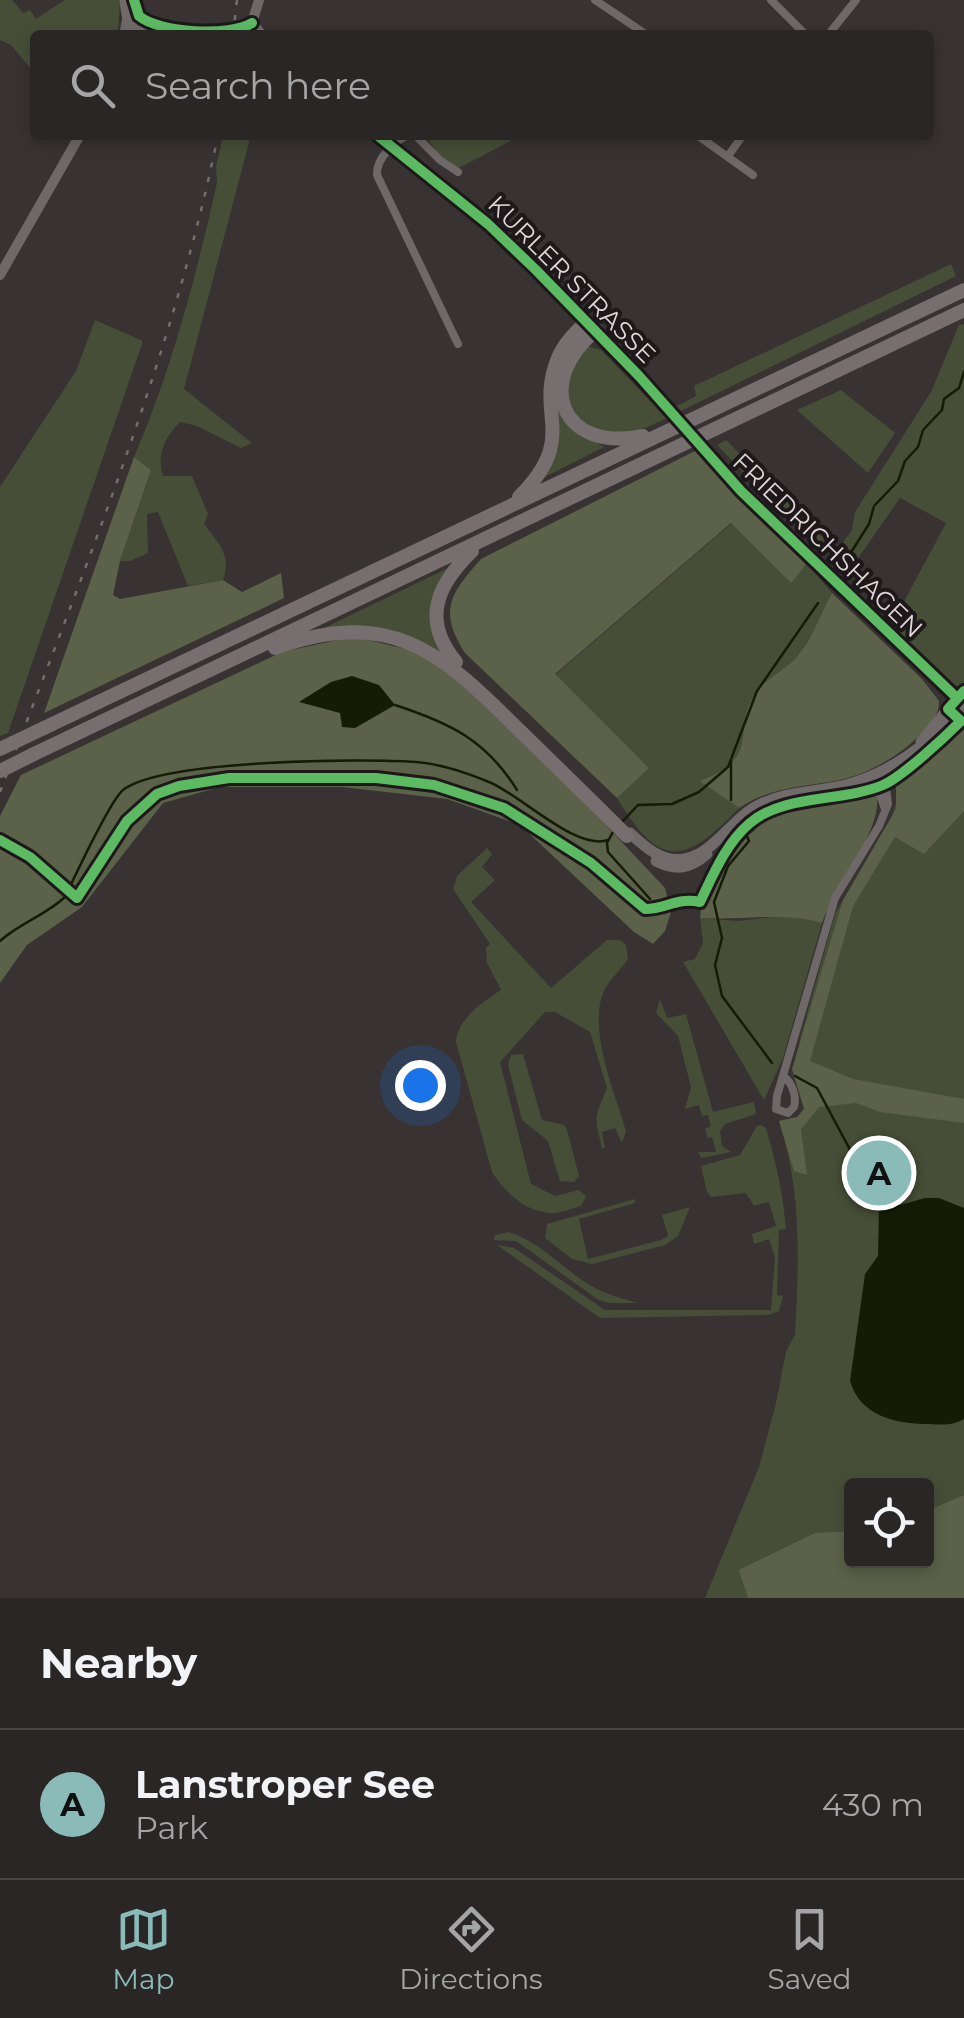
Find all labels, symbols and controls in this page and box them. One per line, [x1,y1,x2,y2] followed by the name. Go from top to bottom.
[30,30,934,140] search box
[65,58,120,113] icon: search
[145,62,371,109] text: Search here
[482,189,662,369] street label: KURLER STRASSE
[727,447,929,643] street label: FRIEDRICHSHAGEN
[395,1060,446,1111] your location
[846,1136,912,1210] pin: A
[844,1478,934,1568] map controls
[844,1478,934,1568] button: locate
[40,1637,197,1689] text: Nearby
[135,1761,435,1808] text: Lanstroper See
[60,1785,85,1824] text: A
[822,1785,924,1824] text: 430 m
[135,1808,208,1847] text: Park
[112,1902,175,1996] tab: Map
[399,1902,543,1996] tab: Directions
[767,1902,852,1996] tab: Saved

